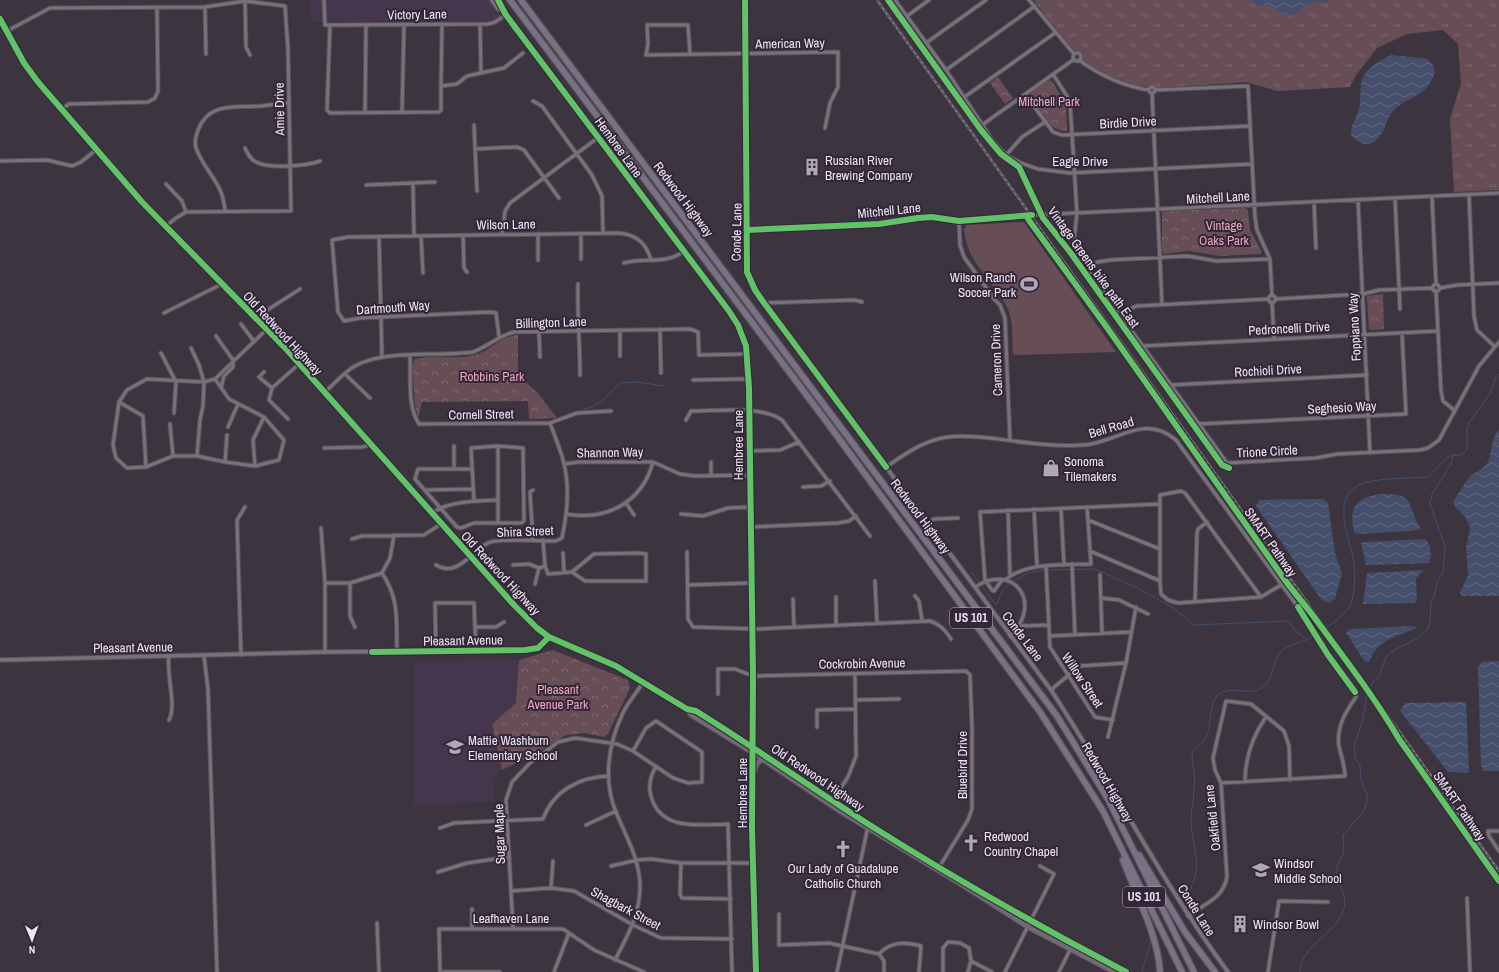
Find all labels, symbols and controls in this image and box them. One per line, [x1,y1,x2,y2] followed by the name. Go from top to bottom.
[387,5,447,24] street label: Victory Lane
[754,34,826,53] street label: American Way
[271,82,288,137] street label: Amie Drive
[1018,93,1080,110] park label: Mitchell Park
[1099,113,1157,132] street label: Birdie Drive
[591,114,646,181] street label: Hembree Lane
[825,152,913,184] place label: Russian River Brewing Company
[1052,153,1108,170] street label: Eagle Drive
[802,157,822,177] building icon: Russian River Brewing Company
[650,158,718,241] street label: Redwood Highway
[1186,187,1250,208] street label: Mitchell Lane
[857,199,922,222] street label: Mitchell Lane
[727,203,746,261] street label: Conde Lane
[1044,203,1143,331] street label: Vintage Greens bike path East
[476,215,536,234] street label: Wilson Lane
[1199,217,1250,249] park label: Vintage Oaks Park
[950,269,1017,301] place label: Wilson Ranch Soccer Park
[1019,274,1039,294] sports icon: Wilson Ranch Soccer Park
[239,288,326,379] street label: Old Redwood Highway
[1344,292,1365,362] street label: Foppiano Way
[356,296,431,319] street label: Dartmouth Way
[515,313,587,332] street label: Billington Lane
[1248,318,1330,339] street label: Pedroncelli Drive
[987,324,1006,396] street label: Cameron Drive
[1234,360,1302,381] street label: Rochioli Drive
[460,368,525,385] park label: Robbins Park
[1307,397,1378,418] street label: Seghesio Way
[448,405,514,424] street label: Cornell Street
[730,410,747,480] street label: Hembree Lane
[1087,413,1136,442] street label: Bell Road
[1236,441,1298,462] street label: Trione Circle
[577,443,644,462] street label: Shannon Way
[1064,453,1116,485] place label: Sonoma Tilemakers
[1041,458,1061,478] shop icon: Sonoma Tilemakers
[887,475,955,558] street label: Redwood Highway
[1240,504,1301,581] street label: SMART Pathway
[496,522,554,541] street label: Shira Street
[457,528,544,619] street label: Old Redwood Highway
[950,608,992,628] road number: US 101
[998,608,1047,665] street label: Conde Lane
[423,631,503,650] street label: Pleasant Avenue
[93,638,173,657] street label: Pleasant Avenue
[1058,649,1107,711] street label: Willow Street
[818,654,906,673] street label: Cockrobin Avenue
[527,681,589,713] park label: Pleasant Avenue Park
[954,731,971,799] street label: Bluebird Drive
[468,732,557,764] place label: Mattie Washburn Elementary School
[445,737,465,757] school or university icon: Mattie Washburn Elementary School
[1078,739,1138,826] street label: Redwood Highway
[768,740,868,815] street label: Old Redwood Highway
[734,758,751,828] street label: Hembree Lane
[1429,768,1490,845] street label: SMART Pathway
[1201,784,1224,852] street label: Oakfield Lane
[490,803,509,864] street label: Sugar Maple
[984,828,1058,860] place label: Redwood Country Chapel
[961,833,981,853] church icon: Redwood Country Chapel
[833,839,853,859] church icon: Our Lady of Guadalupe Catholic Church
[1274,855,1342,887] place label: Windsor Middle School
[788,860,898,892] place label: Our Lady of Guadalupe Catholic Church
[1251,860,1271,880] school or university icon: Windsor Middle School
[1174,881,1219,939] street label: Conde Lane
[588,883,664,934] street label: Shagbark Street
[1123,887,1165,907] road number: US 101
[473,910,549,927] street label: Leafhaven Lane
[1230,914,1250,934] building icon: Windsor Bowl
[1253,916,1319,933] place label: Windsor Bowl
[12,920,52,960] north arrow
[29,943,36,957] text: N

